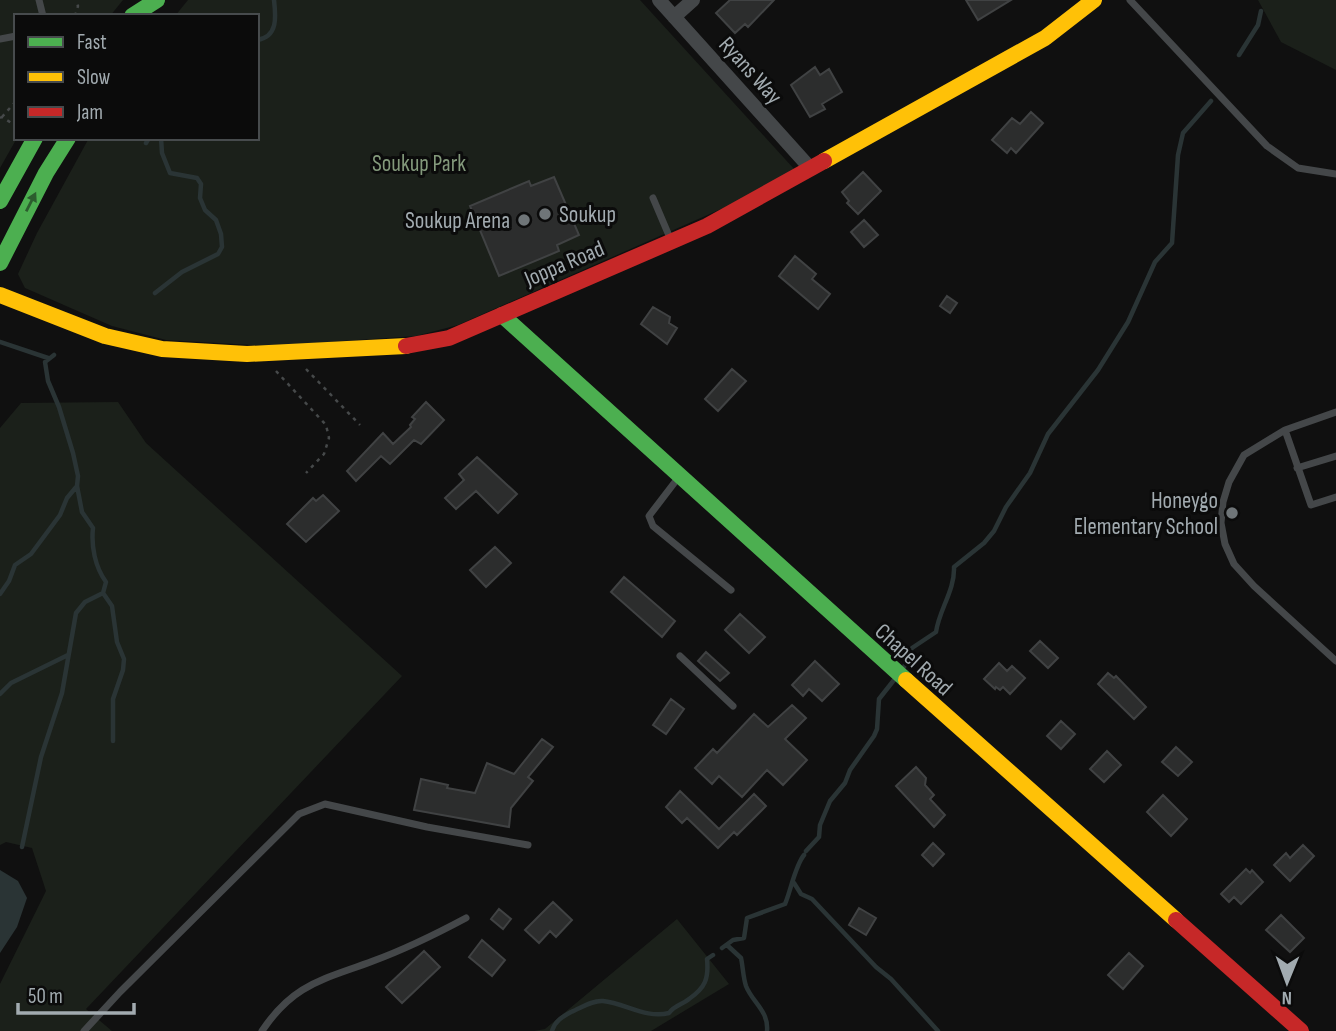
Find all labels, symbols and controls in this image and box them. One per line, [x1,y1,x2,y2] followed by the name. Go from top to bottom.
[14,14,259,140] legend
[77,30,107,55] text: Fast
[713,31,788,110] street label: Ryans Way
[77,65,111,90] text: Slow
[76,100,103,125] text: Jam
[372,150,466,178] park label: Soukup Park
[25,192,36,212] one-way arrow
[559,201,616,229] place label: Soukup
[537,206,553,222] marker: Soukup
[405,207,510,235] place label: Soukup Arena
[516,212,532,228] marker: Soukup Arena
[519,235,609,294] street label: Joppa Road
[1074,487,1218,541] place label: Honeygo Elementary School
[1224,505,1240,521] marker: Honeygo Elementary School
[869,618,958,702] street label: Chapel Road
[1252,947,1322,1017] north arrow
[18,972,133,1016] scale bar
[28,984,63,1009] text: 50 m
[1281,986,1292,1009] text: N

